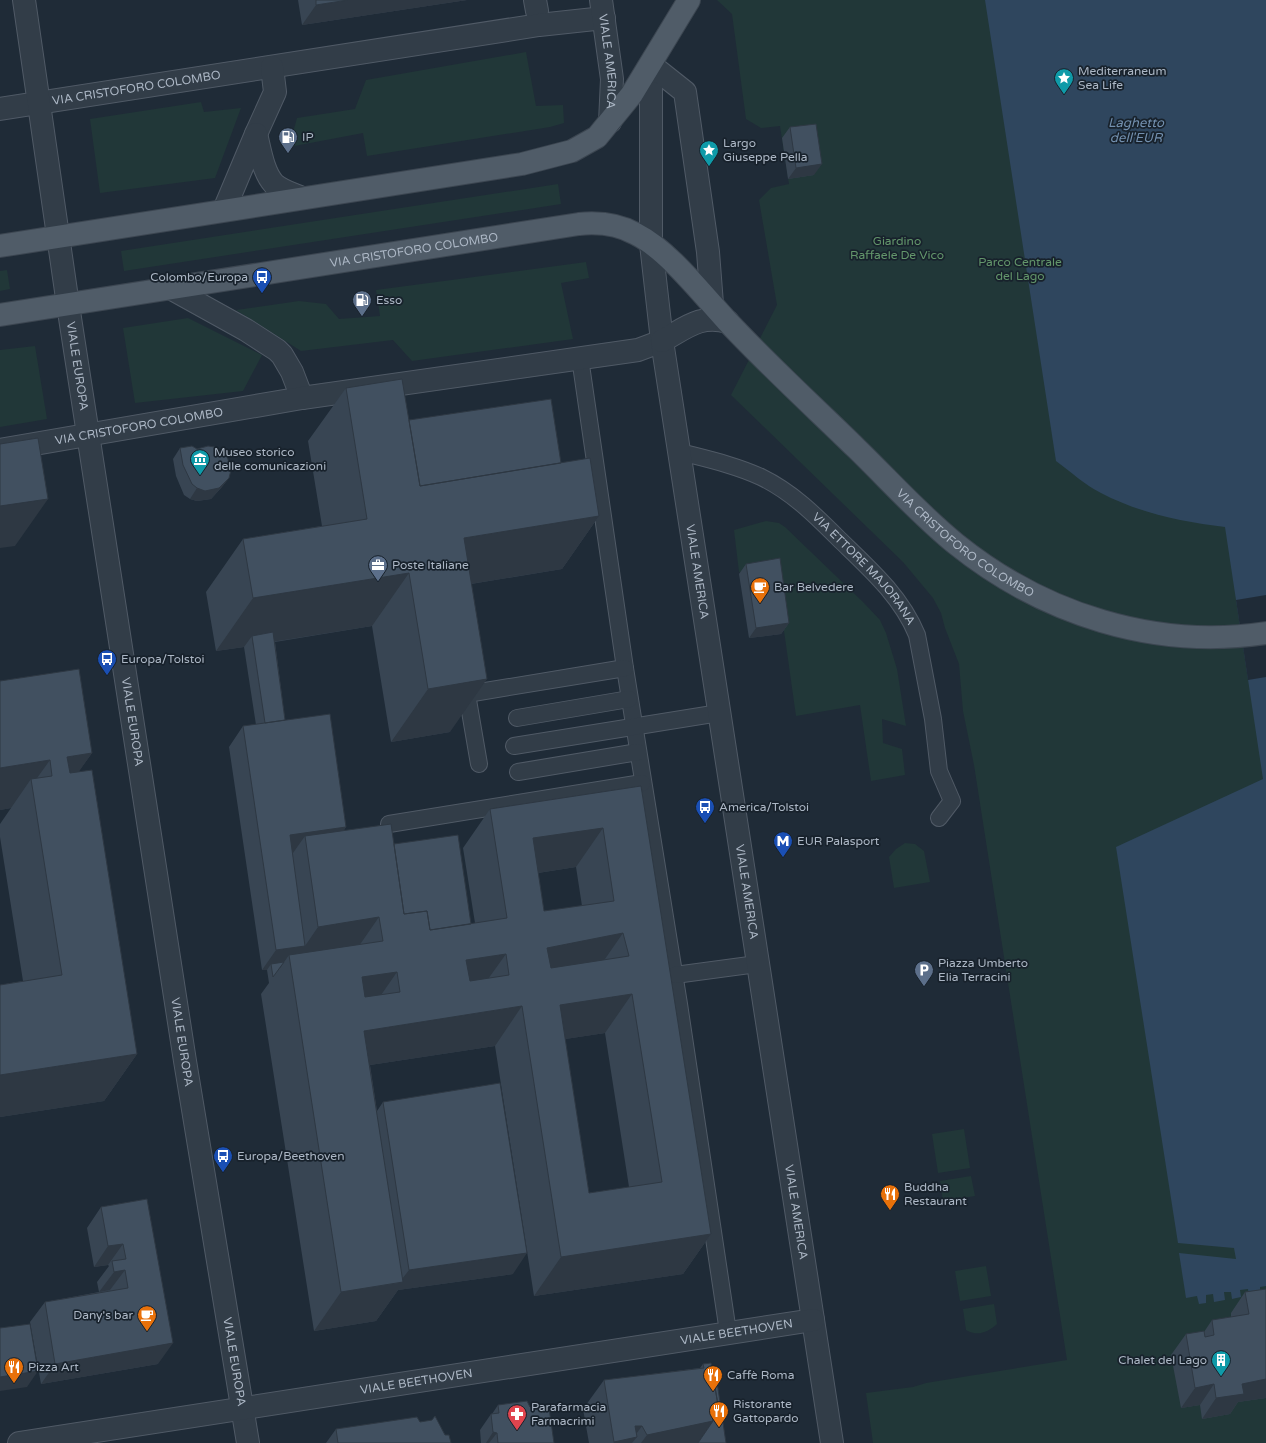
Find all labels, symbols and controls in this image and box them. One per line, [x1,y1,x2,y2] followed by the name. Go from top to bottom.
[596,13,619,110] street label: VIALE AMERICA
[1078,64,1166,92] place label: Mediterraneum Sea Life
[1053,67,1075,95] place icon: Mediterraneum Sea Life
[51,68,222,108] street label: VIA CRISTOFORO COLOMBO
[1108,115,1165,146] water label: Laghetto dell'EUR
[277,126,299,154] fuel station icon: IP
[302,130,313,144] place label: IP
[723,136,807,164] place label: Largo Giuseppe Pella
[698,139,720,167] place icon: Largo Giuseppe Pella
[329,230,499,270] street label: VIA CRISTOFORO COLOMBO
[850,234,944,262] park label: Giardino Raffaele De Vico
[978,255,1062,283] park label: Parco Centrale del Lago
[251,266,273,294] bus stop icon: Colombo/Europa
[150,270,248,284] place label: Colombo/Europa
[351,289,373,317] fuel station icon: Esso
[376,293,402,307] place label: Esso
[64,321,91,412] street label: VIALE EUROPA
[54,405,224,447] street label: VIA CRISTOFORO COLOMBO
[214,445,326,473] place label: Museo storico delle comunicazioni
[189,448,211,476] museum icon: Museo storico delle comunicazioni
[894,486,1037,600] street label: VIA CRISTOFORO COLOMBO
[810,510,918,627] street label: VIA ETTORE MAJORANA
[683,523,712,620] street label: VIALE AMERICA
[367,554,389,582] office icon: Poste Italiane
[392,558,469,572] place label: Poste Italiane
[749,576,771,604] cafe icon: Bar Belvedere
[774,580,854,594] place label: Bar Belvedere
[96,648,118,676] bus stop icon: Europa/Tolstoi
[121,652,204,666] place label: Europa/Tolstoi
[119,676,146,767] street label: VIALE EUROPA
[694,796,716,824] bus stop icon: America/Tolstoi
[719,800,809,814] place label: America/Tolstoi
[772,830,794,858] metro station icon: EUR Palasport
[797,834,880,848] place label: EUR Palasport
[733,843,761,940] street label: VIALE AMERICA
[938,956,1028,984] place label: Piazza Umberto Elia Terracini
[913,959,935,987] parking icon: Piazza Umberto Elia Terracini
[168,997,196,1088] street label: VIALE EUROPA
[212,1145,234,1173] bus stop icon: Europa/Beethoven
[237,1149,344,1163] place label: Europa/Beethoven
[782,1164,811,1261] street label: VIALE AMERICA
[904,1180,967,1208] place label: Buddha Restaurant
[879,1183,901,1211] restaurant icon: Buddha Restaurant
[136,1304,158,1332] cafe icon: Dany's bar
[73,1308,133,1322] place label: Dany's bar
[220,1316,249,1407] street label: VIALE EUROPA
[679,1316,794,1347] street label: VIALE BEETHOVEN
[1210,1349,1232,1377] building icon: Chalet del Lago
[1118,1353,1207,1367] place label: Chalet del Lago
[3,1356,25,1384] restaurant icon: Pizza Art
[28,1360,79,1374] place label: Pizza Art
[702,1364,724,1392] restaurant icon: Caffè Roma
[359,1366,473,1397] street label: VIALE BEETHOVEN
[727,1368,794,1382] place label: Caffè Roma
[733,1397,799,1425] place label: Ristorante Gattopardo
[531,1400,606,1428] place label: Parafarmacia Farmacrimi
[708,1400,730,1428] restaurant icon: Ristorante Gattopardo
[506,1403,528,1431] pharmacy icon: Parafarmacia Farmacrimi

